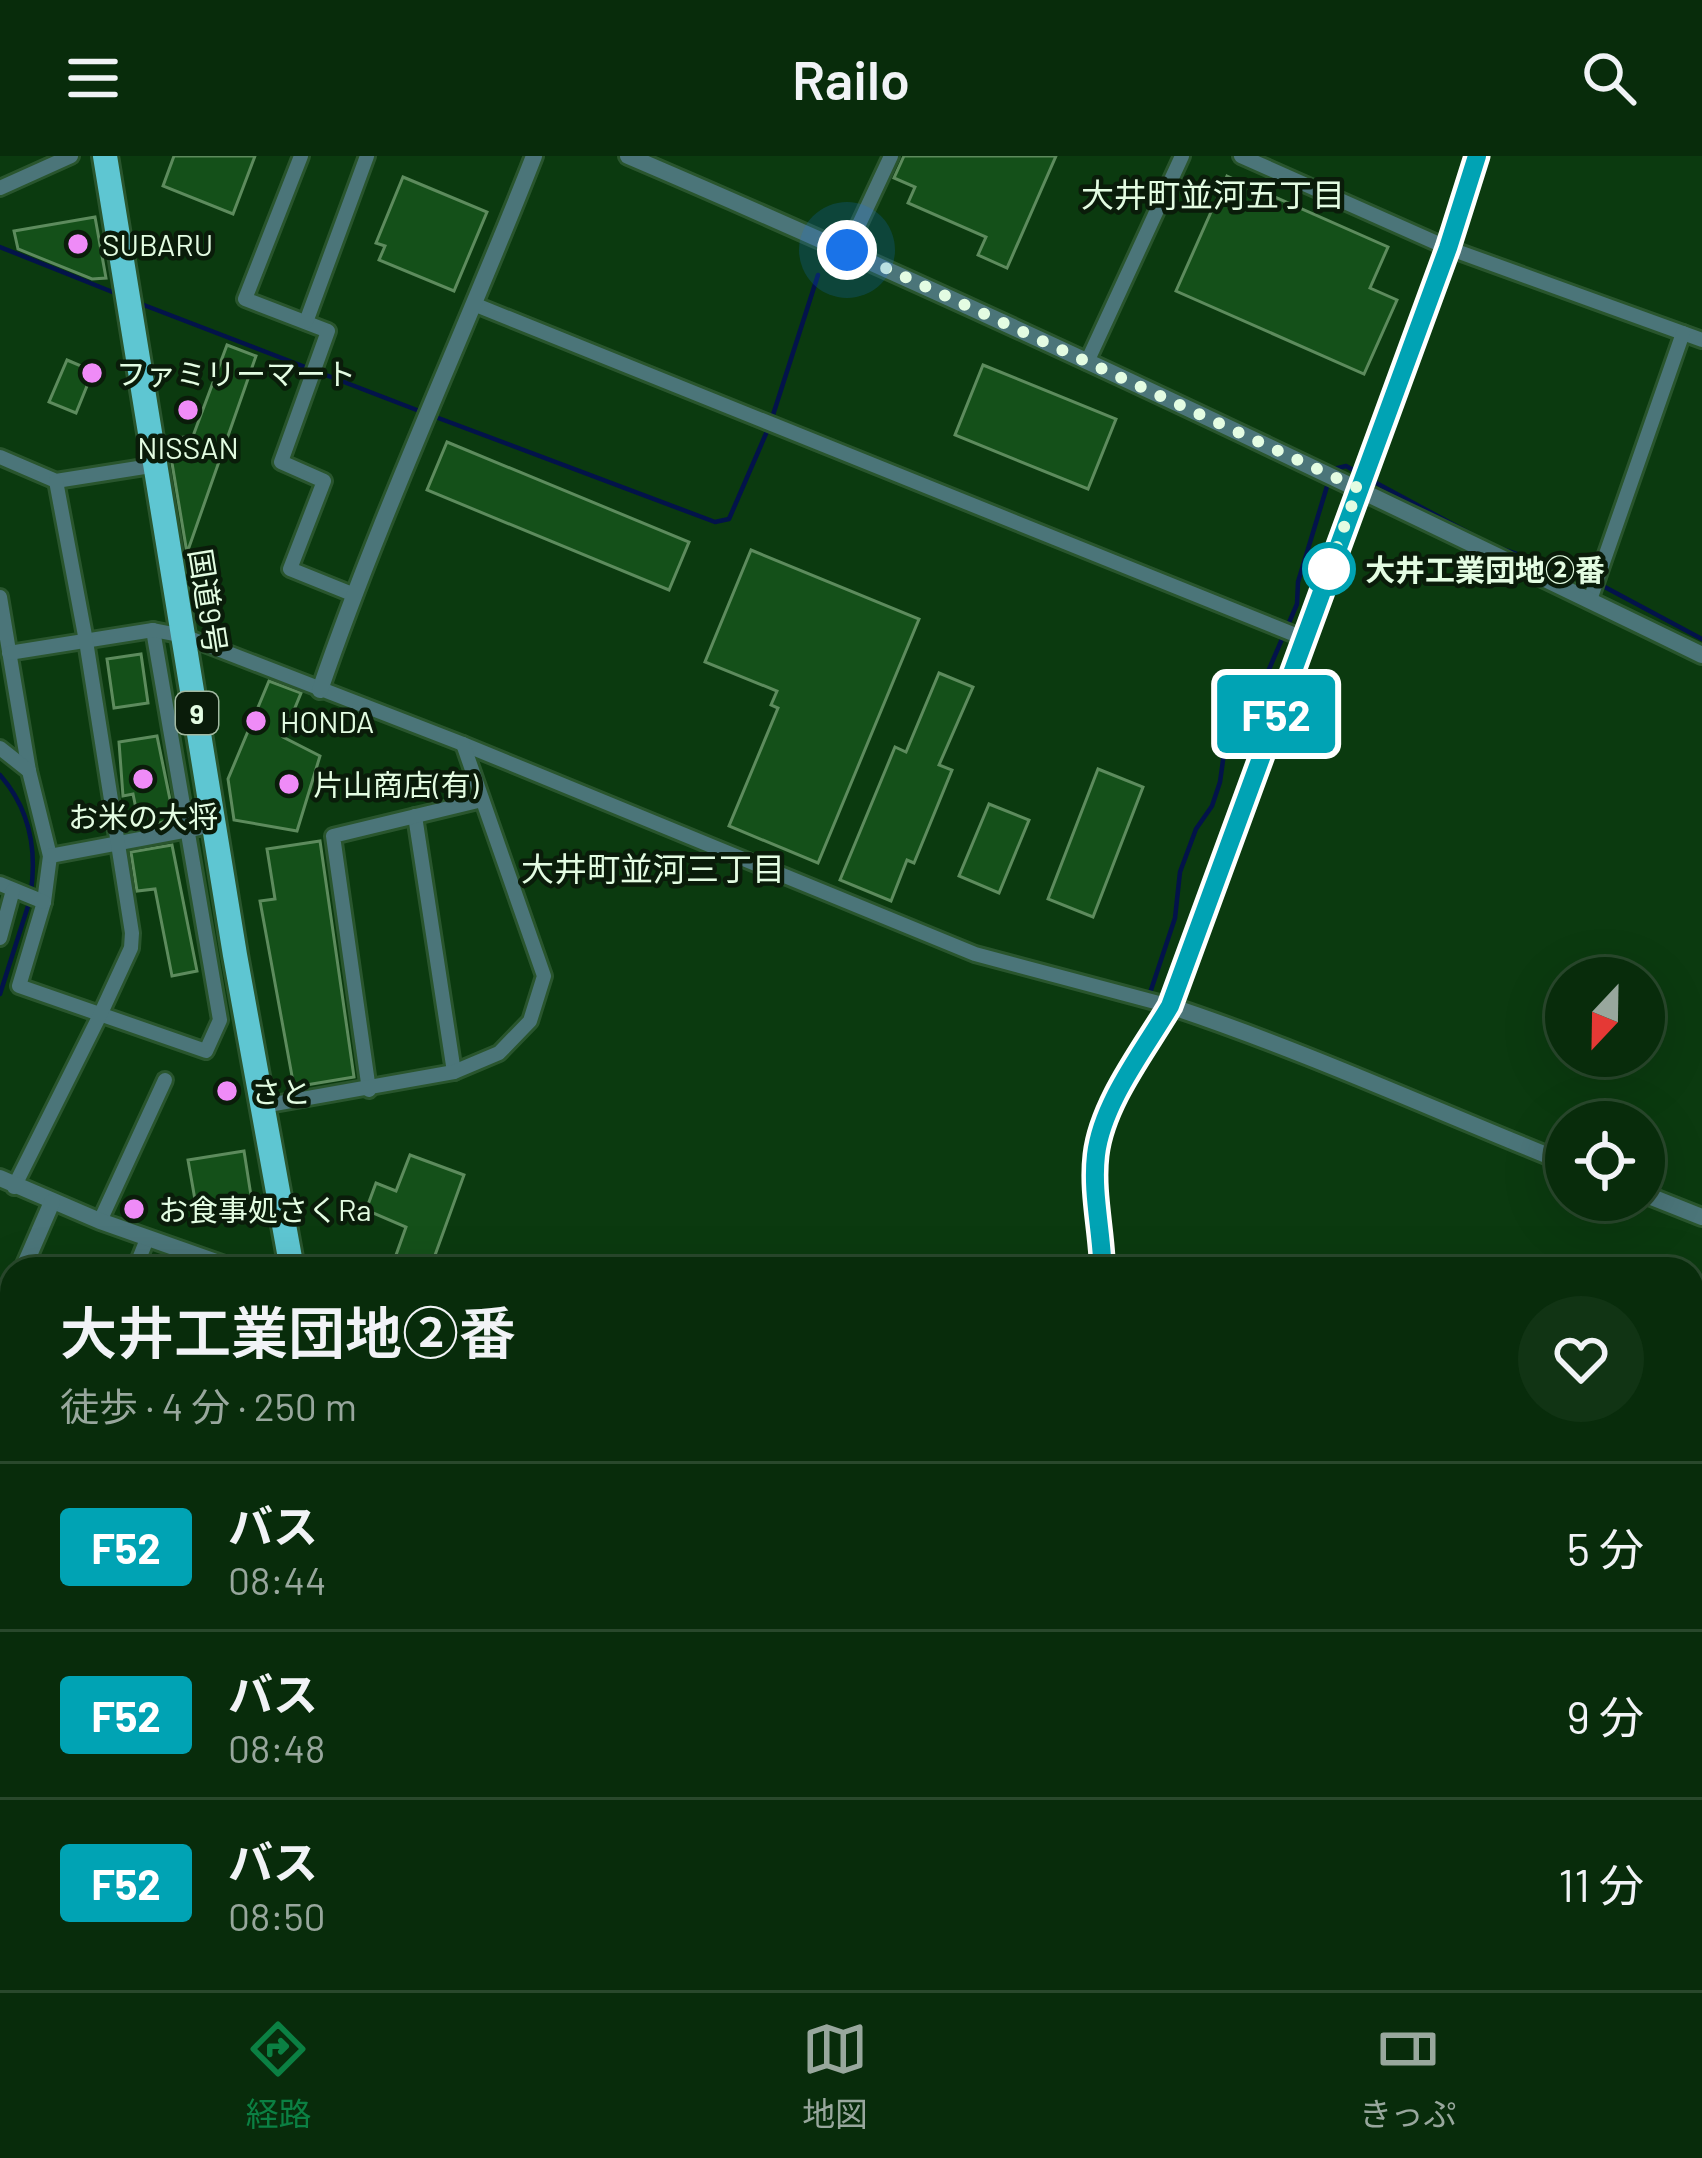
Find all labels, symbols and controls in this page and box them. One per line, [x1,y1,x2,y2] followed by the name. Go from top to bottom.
[60,45,126,111] icon: menu
[1576,45,1642,111] icon: search
[792,46,910,111] text: Railo
[1081,174,1345,214] district label: 大井町並河五丁目
[817,220,877,280] your location
[102,226,213,262] place label: SUBARU
[65,231,91,257] marker: SUBARU
[116,355,356,391] place label: ファミリーマート
[79,360,105,386] marker: ファミリーマート
[175,397,201,423] marker: NISSAN
[137,429,239,465] place label: NISSAN
[1304,544,1354,594] marker: 大井工業団地②番
[183,546,235,656] street label: 国道9号
[1365,551,1605,587] place label: 大井工業団地②番
[1207,675,1345,753] line badge: F52
[1241,689,1311,739] text: F52
[176,692,218,734] road number: 9
[280,703,374,739] place label: HONDA
[243,708,269,734] marker: HONDA
[130,766,156,792] marker: お米の大将
[313,766,479,802] place label: 片山商店(有)
[276,771,302,797] marker: 片山商店(有)
[68,798,218,834] place label: お米の大将
[521,848,785,888] district label: 大井町並河三丁目
[1545,957,1665,1077] north arrow
[1545,957,1665,1221] map controls
[251,1073,311,1109] place label: さと
[214,1078,240,1104] marker: さと
[1545,1101,1665,1221] button: locate
[158,1191,372,1227] place label: お食事処さくRa
[121,1196,147,1222] marker: お食事処さくRa
[1518,1296,1644,1422] button: heart
[60,1297,516,1365] text: 大井工業団地②番
[60,1382,357,1429] text: 徒歩 · 4 分 · 250 m
[228,1498,318,1552] text: バス
[1567,1521,1644,1575] text: 5 分
[91,1522,161,1572] text: F52
[228,1556,327,1603] text: 08:44
[228,1666,318,1720] text: バス
[1567,1689,1644,1743] text: 9 分
[91,1690,161,1740] text: F52
[228,1724,325,1771] text: 08:48
[228,1834,318,1888] text: バス
[1558,1857,1644,1911] text: 11 分
[91,1858,161,1908] text: F52
[228,1892,326,1939] text: 08:50
[245,2016,311,2136] tab: 経路
[802,2016,868,2136] tab: 地図
[1359,2016,1457,2136] tab: きっぷ

